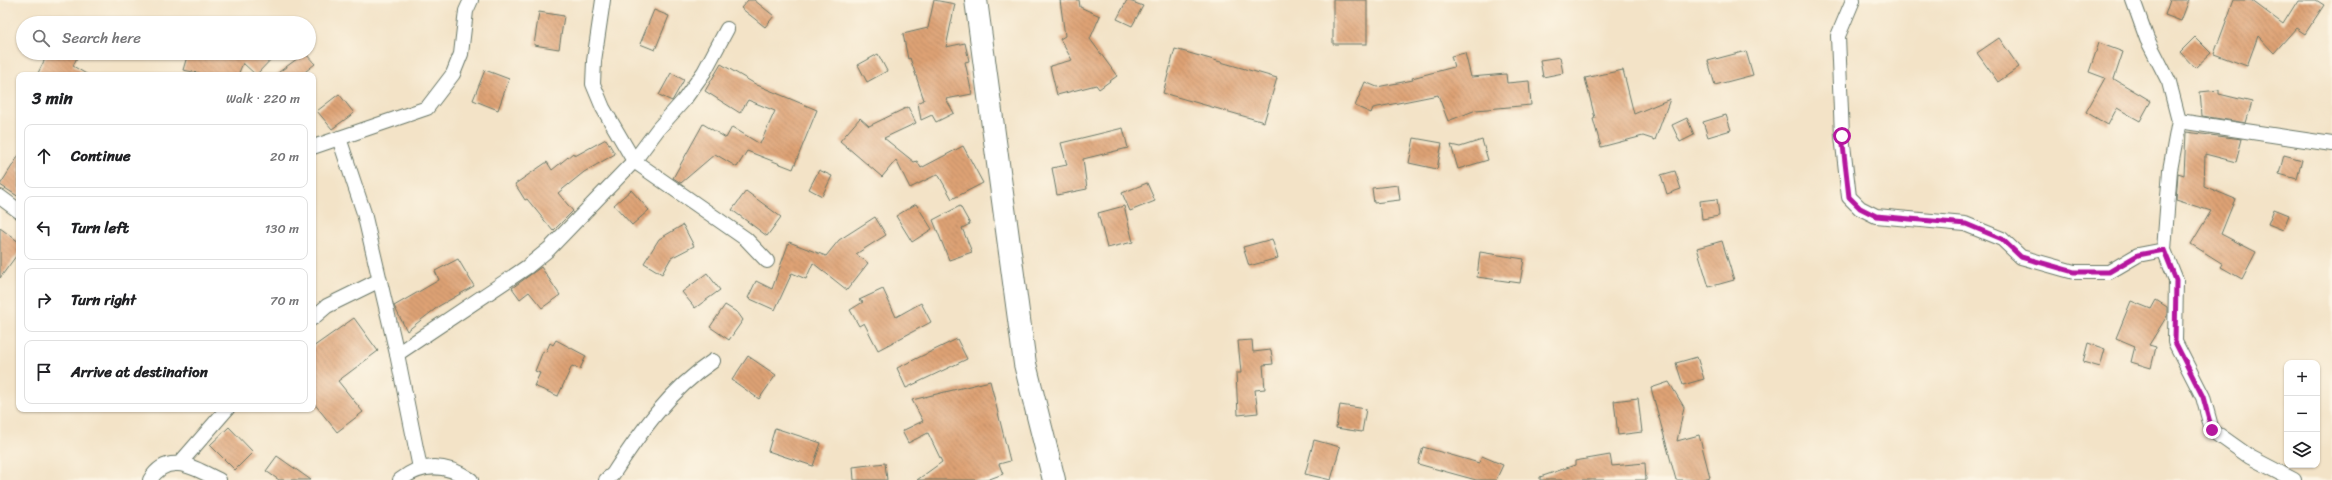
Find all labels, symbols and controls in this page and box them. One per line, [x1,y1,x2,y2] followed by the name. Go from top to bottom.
[16,16,316,60] search box
[62,25,141,51] text: Search here
[30,27,52,49] icon: search
[32,83,73,113] text: 3 min
[226,87,300,110] text: Walk · 220 m
[1833,127,1851,145] route start
[71,143,131,169] text: Continue
[33,145,55,167] icon: ahead
[270,145,299,168] text: 20 m
[71,215,129,241] text: Turn left
[33,217,55,239] icon: left
[265,217,299,240] text: 130 m
[71,287,136,313] text: Turn right
[33,289,55,311] icon: right
[270,289,299,312] text: 70 m
[71,359,208,385] text: Arrive at destination
[2284,360,2320,468] map controls
[2284,360,2320,396] button: +
[33,361,55,383] icon: arrive
[2284,396,2320,432] button: −
[2203,421,2221,439] route end
[2284,432,2320,468] button: layers

